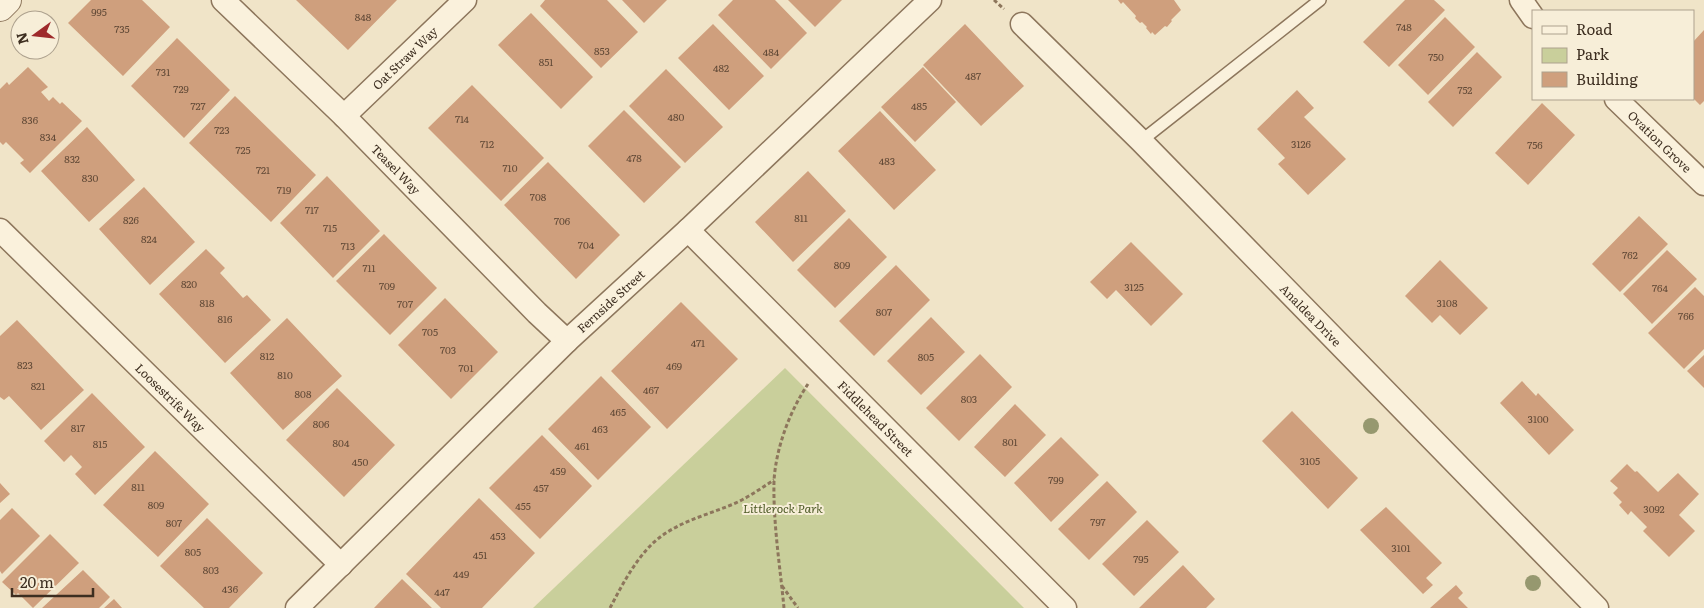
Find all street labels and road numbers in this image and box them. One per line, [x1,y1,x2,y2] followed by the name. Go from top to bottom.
[368,22,441,94] street label: Oat Straw Way
[1624,106,1696,177] street label: Ovation Grove
[367,140,425,198] street label: Teasel Way
[573,265,649,337] street label: Fernside Street
[1276,280,1346,350] street label: Analdea Drive
[132,359,209,436] street label: Loosestrife Way
[834,376,918,460] street label: Fiddlehead Street

